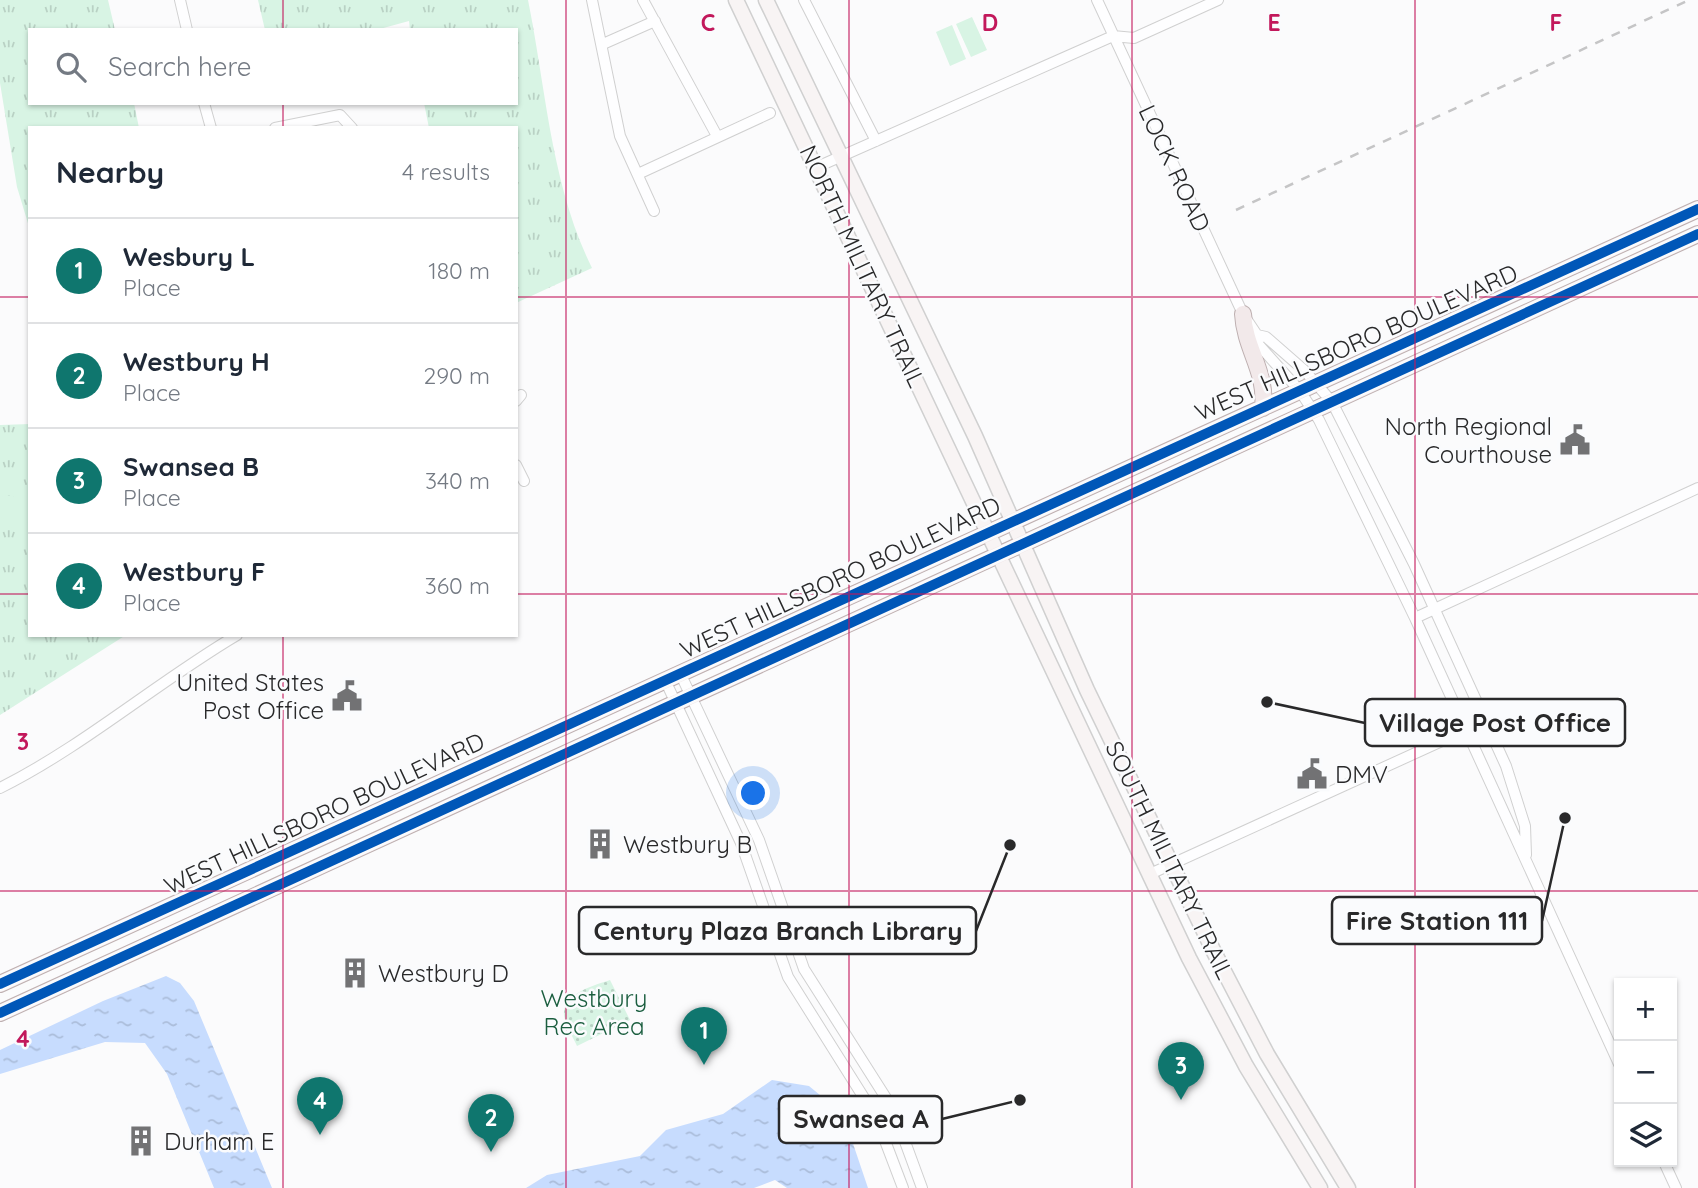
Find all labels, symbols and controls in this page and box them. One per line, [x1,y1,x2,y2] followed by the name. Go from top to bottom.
[701,8,715,37] text: C
[982,8,998,37] text: D
[1267,8,1281,37] text: E
[1550,8,1562,37] text: F
[28,28,518,105] search box
[52,48,90,86] icon: search
[108,50,252,83] text: Search here
[1133,100,1217,236] street label: LOCK ROAD
[794,140,932,392] street label: NORTH MILITARY TRAIL
[56,153,164,191] text: Nearby
[402,157,490,186] text: 4 results
[123,240,255,273] text: Wesbury L
[75,256,83,285] text: 1
[428,256,490,285] text: 180 m
[1190,257,1522,427] street label: WEST HILLSBORO BOULEVARD
[123,273,181,302] text: Place
[123,345,270,378] text: Westbury H
[72,361,86,390] text: 2
[423,361,490,390] text: 290 m
[123,378,181,407] text: Place
[1385,411,1552,469] place label: North Regional Courthouse
[1558,423,1592,457] public building icon: North Regional Courthouse
[123,450,259,483] text: Swansea B
[73,466,85,495] text: 3
[425,466,490,495] text: 340 m
[123,483,181,512] text: Place
[675,489,1005,665] street label: WEST HILLSBORO BOULEVARD
[123,555,266,588] text: Westbury F
[72,571,86,600] text: 4
[425,571,490,600] text: 360 m
[123,588,181,617] text: Place
[176,667,324,725] place label: United States Post Office
[330,679,364,713] public building icon: United States Post Office
[1365,699,1625,746] callout: Village Post Office
[1379,706,1611,739] text: Village Post Office
[159,725,489,901] street label: WEST HILLSBORO BOULEVARD
[17,727,29,756] text: 3
[1099,736,1241,984] street label: SOUTH MILITARY TRAIL
[1295,757,1329,791] public building icon: DMV
[1335,759,1388,789] place label: DMV
[736,776,770,810] your location
[583,827,617,861] building icon: Westbury B
[623,829,752,859] place label: Westbury B
[1332,897,1542,944] callout: Fire Station 111
[1346,904,1528,937] text: Fire Station 111
[579,907,976,954] callout: Century Plaza Branch Library
[594,914,962,947] text: Century Plaza Branch Library
[338,956,372,990] building icon: Westbury D
[378,958,509,988] place label: Westbury D
[1614,978,1677,1167] map controls
[1614,978,1677,1041] button: +
[541,983,647,1041] park label: Westbury Rec Area
[681,1007,727,1065] pin: 1
[16,1024,30,1053] text: 4
[1614,1041,1677,1104] button: −
[1158,1042,1204,1100] pin: 3
[297,1077,343,1135] pin: 4
[468,1094,514,1152] pin: 2
[779,1096,942,1143] callout: Swansea A
[793,1102,929,1135] text: Swansea A
[1614,1104,1677,1167] button: layers
[124,1124,158,1158] building icon: Durham E
[164,1126,274,1156] place label: Durham E

